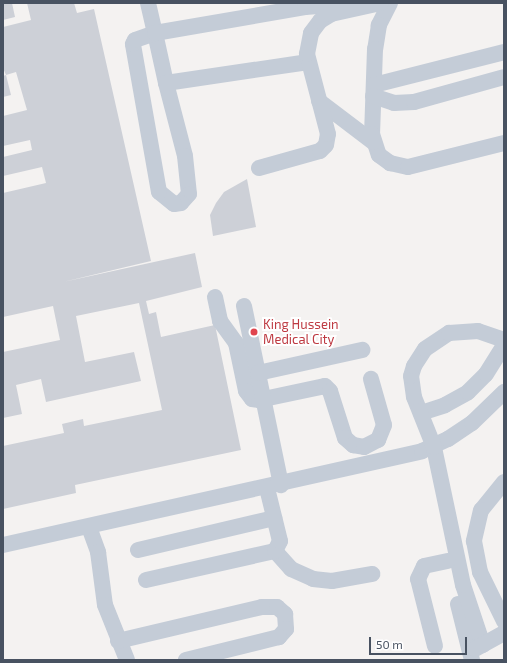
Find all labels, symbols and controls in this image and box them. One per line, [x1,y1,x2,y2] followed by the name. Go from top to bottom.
[263,317,339,348] place label: King Hussein Medical City
[248,326,260,338] marker: King Hussein Medical City
[371,629,469,655] scale bar
[376,637,403,651] text: 50 m

